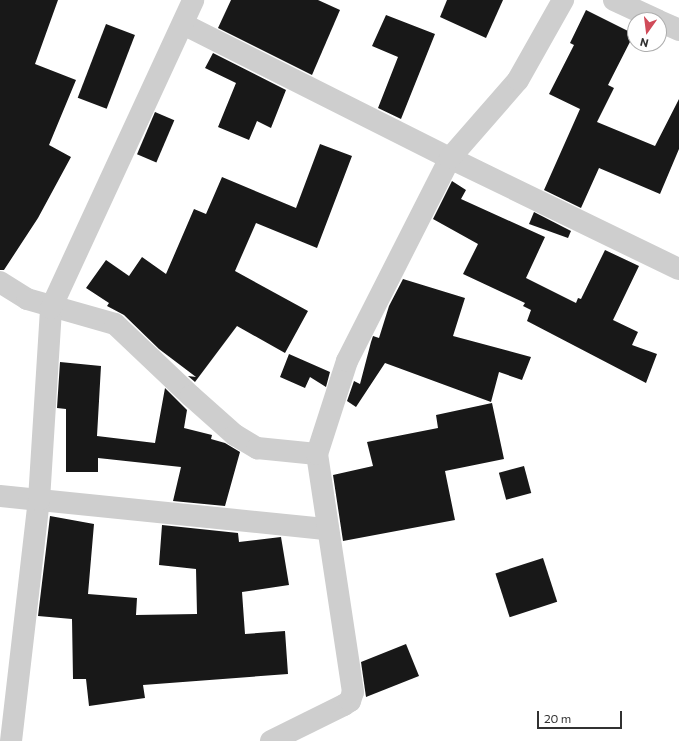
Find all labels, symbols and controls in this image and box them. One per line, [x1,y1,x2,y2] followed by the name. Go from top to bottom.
[627,12,667,52] north arrow
[639,36,650,50] text: N
[539,703,624,729] scale bar
[544,711,571,725] text: 20 m

